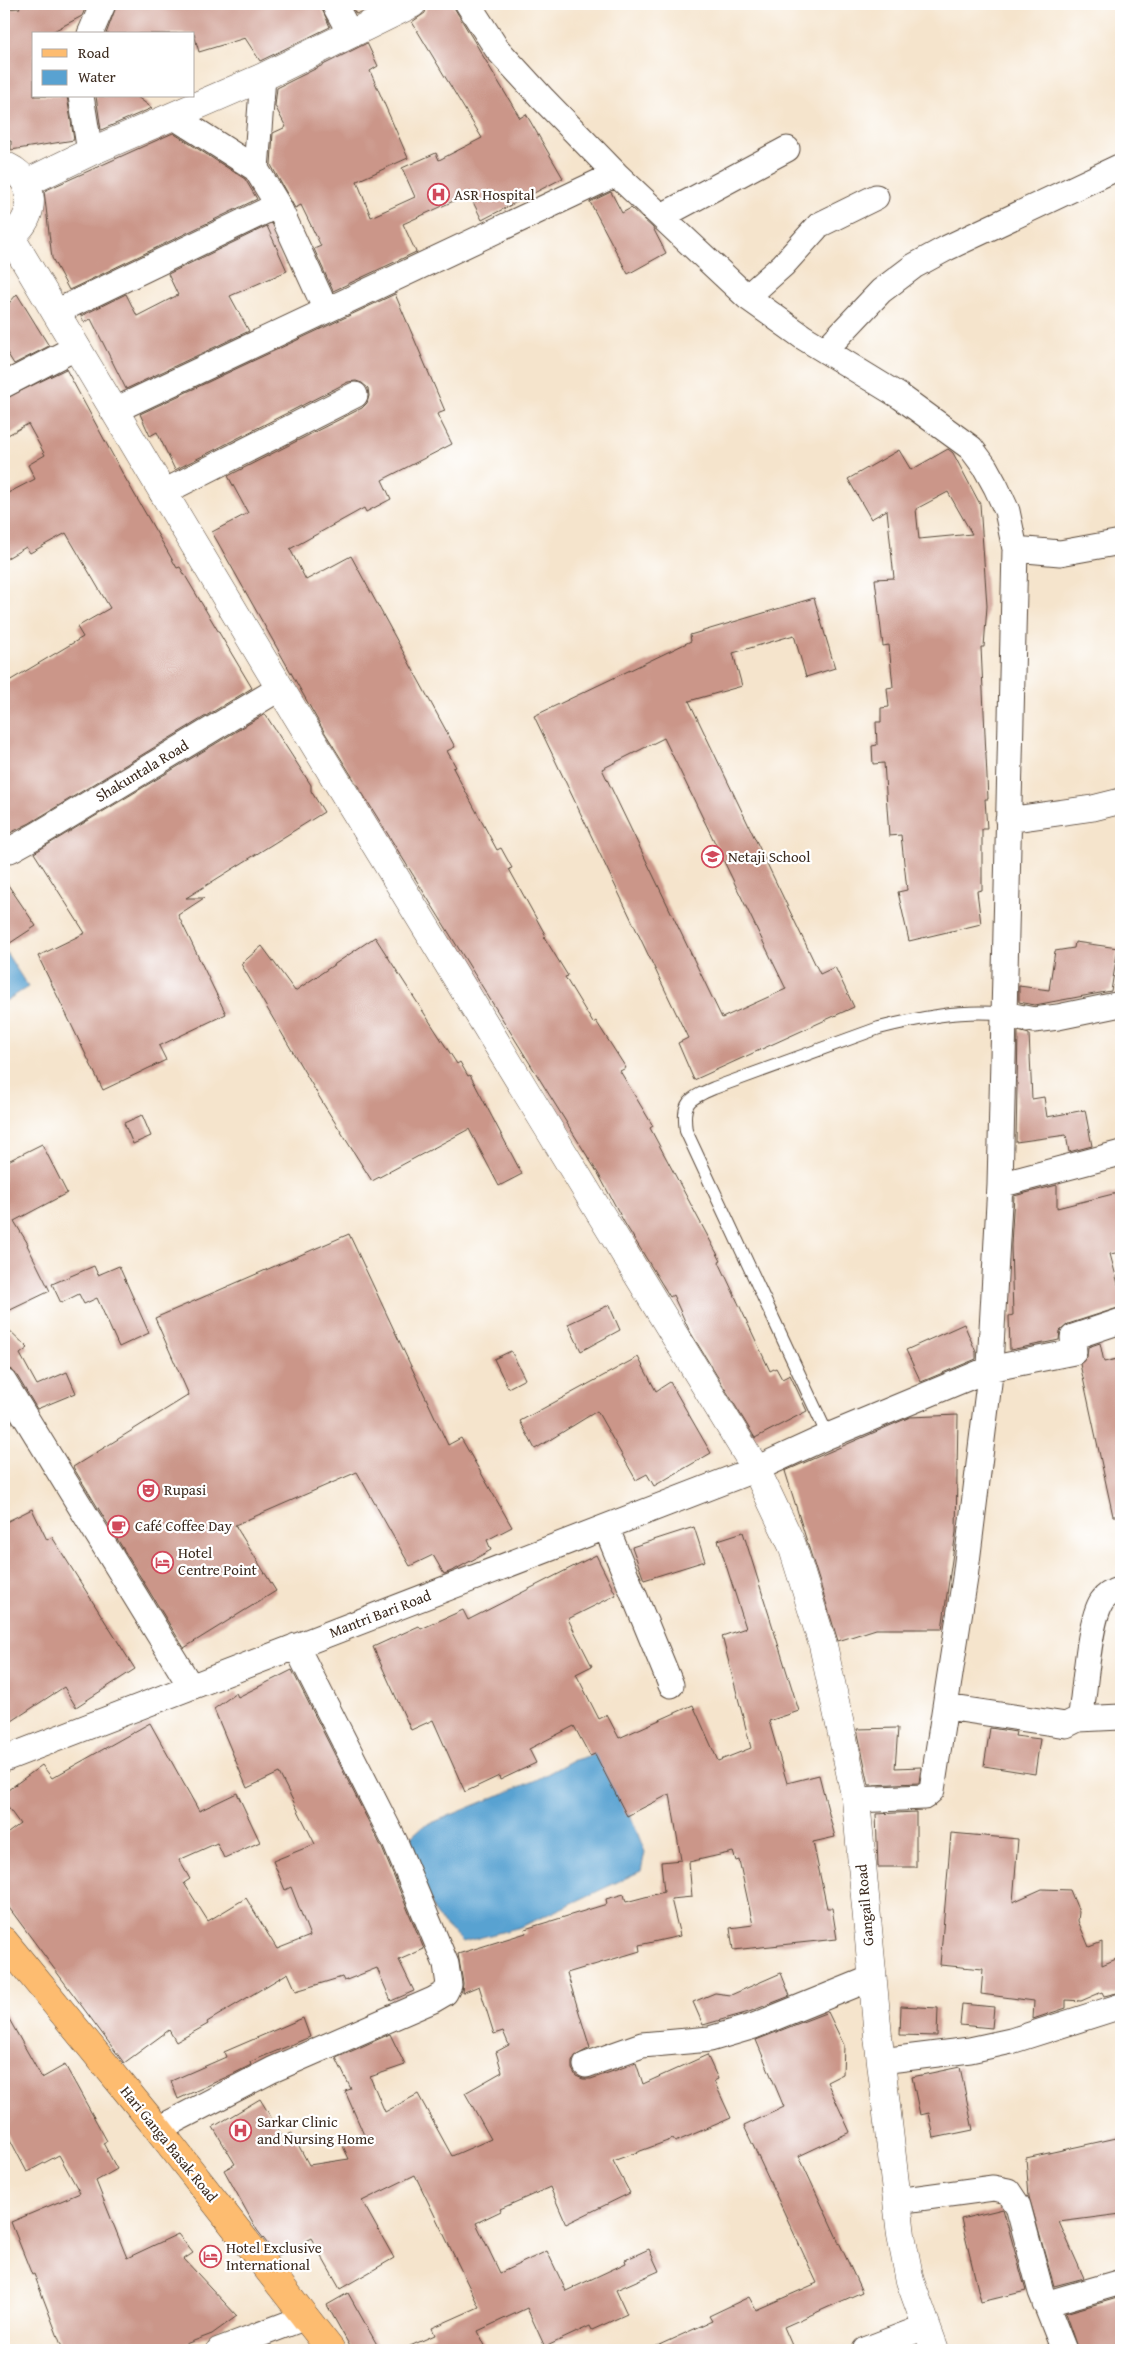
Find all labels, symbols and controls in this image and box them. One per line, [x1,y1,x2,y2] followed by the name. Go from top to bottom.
[32,32,195,98] legend
[78,42,109,63] text: Road
[78,66,116,87] text: Water
[426,183,450,207] hospital icon: ASR Hospital
[454,184,535,205] place label: ASR Hospital
[91,734,192,807] street label: Shakuntala Road
[700,845,724,869] school or university icon: Netaji School
[728,846,810,867] place label: Netaji School
[136,1478,160,1502] theatre icon: Rupasi
[164,1479,206,1500] place label: Rupasi
[107,1514,131,1538] cafe icon: Café Coffee Day
[135,1515,232,1536] place label: Café Coffee Day
[178,1542,258,1580] place label: Hotel Centre Point
[150,1550,174,1574] hotel icon: Hotel Centre Point
[326,1584,434,1643] street label: Mantri Bari Road
[850,1863,879,1947] street label: Gangail Road
[116,2081,223,2206] street label: Hari Ganga Basak Road
[257,2111,374,2149] place label: Sarkar Clinic and Nursing Home
[229,2119,253,2143] hospital icon: Sarkar Clinic and Nursing Home
[226,2237,322,2275] place label: Hotel Exclusive International
[198,2245,222,2269] hotel icon: Hotel Exclusive International

